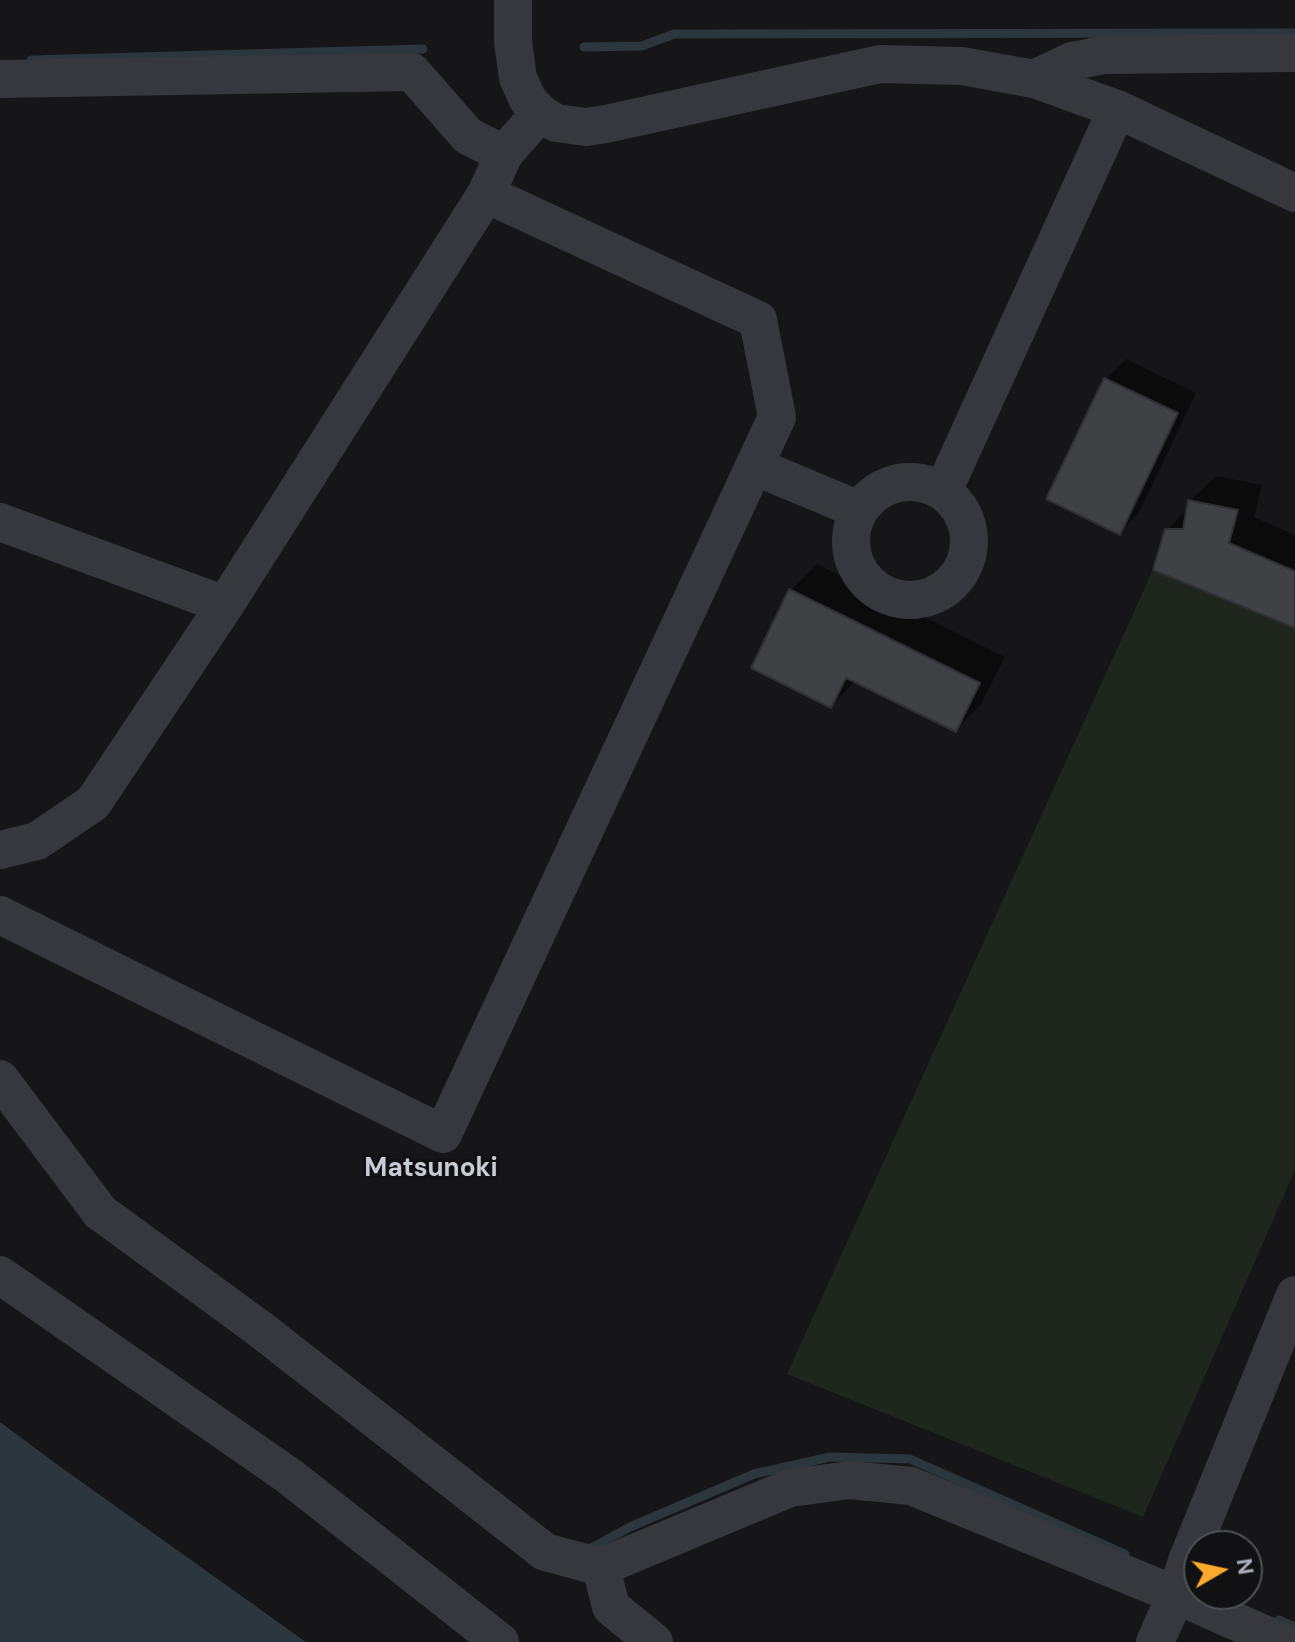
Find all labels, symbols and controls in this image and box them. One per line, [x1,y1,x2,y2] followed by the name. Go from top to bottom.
[364,1153,498,1185] district label: Matsunoki
[1183,1530,1263,1610] north arrow
[1230,1556,1261,1577] text: N

